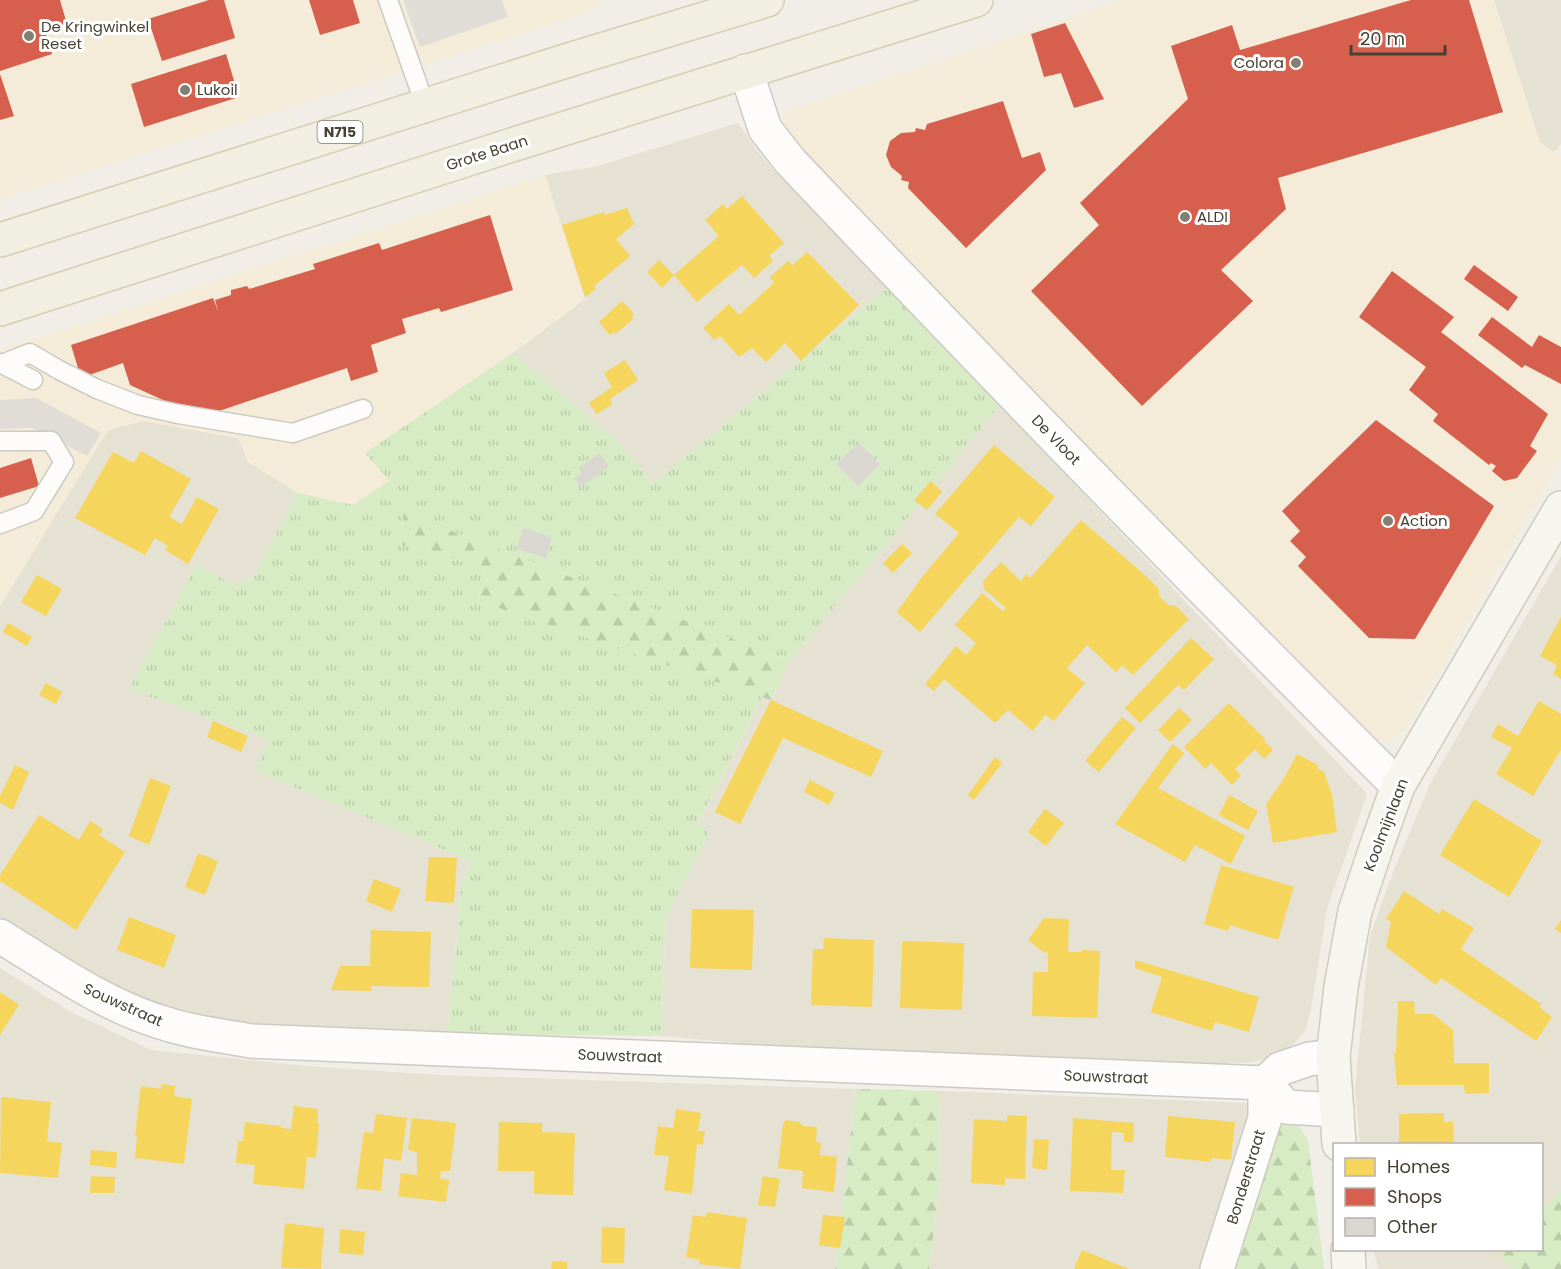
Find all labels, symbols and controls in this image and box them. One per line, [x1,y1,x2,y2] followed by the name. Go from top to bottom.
[41,16,149,54] place label: De Kringwinkel Reset
[1351,18,1446,56] scale bar
[1360,26,1405,51] text: 20 m
[22,29,36,43] marker: De Kringwinkel Reset
[1234,52,1284,73] place label: Colora
[1289,56,1303,70] marker: Colora
[197,79,238,100] place label: Lukoil
[178,83,192,97] marker: Lukoil
[318,121,362,143] road number: N715
[443,129,530,176] street label: Grote Baan
[1197,206,1228,227] place label: ALDI
[1178,210,1192,224] marker: ALDI
[1027,410,1086,469] street label: De Vloot
[1400,510,1448,531] place label: Action
[1381,514,1395,528] marker: Action
[1358,775,1413,874] street label: Koolmijnlaan
[80,978,166,1031] street label: Souwstraat
[577,1044,663,1067] street label: Souwstraat
[1063,1065,1149,1088] street label: Souwstraat
[1221,1127,1270,1227] street label: Bonderstraat
[1333,1143,1543,1251] legend
[1387,1154,1450,1179] text: Homes
[1387,1184,1442,1209] text: Shops
[1387,1214,1437,1239] text: Other

